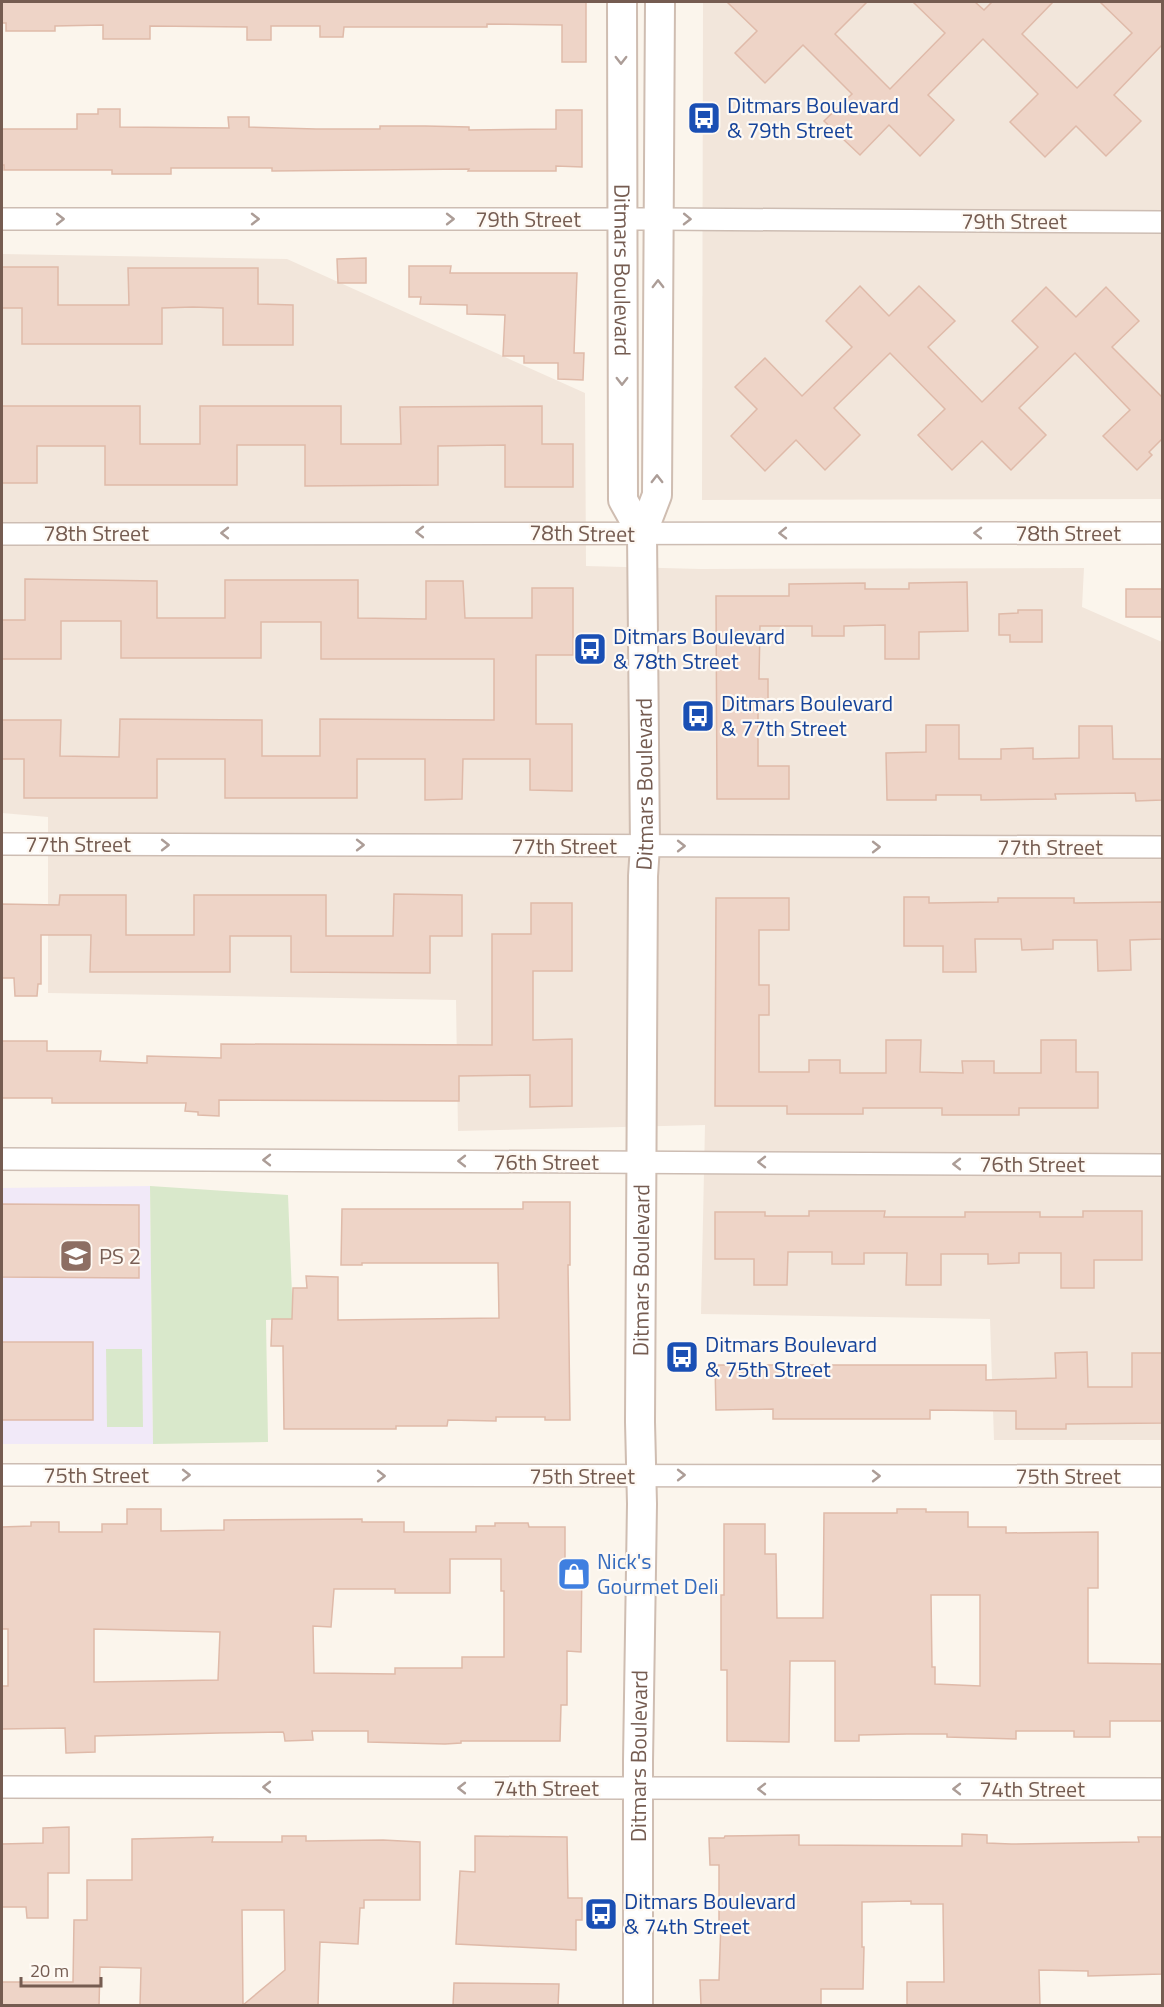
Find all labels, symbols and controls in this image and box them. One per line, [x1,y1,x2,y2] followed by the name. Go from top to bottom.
[615,55,627,64] one-way arrow
[727,88,899,147] place label: Ditmars Boulevard & 79th Street
[686,100,722,136] bus stop icon: Ditmars Boulevard & 79th Street
[605,184,640,356] street label: Ditmars Boulevard
[475,202,581,236] street label: 79th Street
[961,204,1067,238] street label: 79th Street
[55,213,64,225] one-way arrow
[250,213,259,225] one-way arrow
[445,213,454,225] one-way arrow
[682,213,691,225] one-way arrow
[652,279,665,288] one-way arrow
[616,376,628,385] one-way arrow
[651,474,663,483] one-way arrow
[529,515,635,551] street label: 78th Street
[43,516,149,550] street label: 78th Street
[1015,516,1121,550] street label: 78th Street
[416,526,425,538] one-way arrow
[221,527,230,539] one-way arrow
[779,527,788,539] one-way arrow
[974,527,983,540] one-way arrow
[613,619,785,678] place label: Ditmars Boulevard & 78th Street
[572,631,608,667] bus stop icon: Ditmars Boulevard & 78th Street
[721,686,893,745] place label: Ditmars Boulevard & 77th Street
[626,698,662,871] street label: Ditmars Boulevard
[680,698,716,734] bus stop icon: Ditmars Boulevard & 77th Street
[25,827,131,861] street label: 77th Street
[511,829,617,863] street label: 77th Street
[997,830,1103,864] street label: 77th Street
[160,839,169,851] one-way arrow
[355,839,364,851] one-way arrow
[676,840,685,852] one-way arrow
[871,841,880,853] one-way arrow
[493,1145,599,1179] street label: 76th Street
[979,1147,1085,1181] street label: 76th Street
[263,1154,272,1167] one-way arrow
[458,1155,467,1168] one-way arrow
[758,1156,767,1168] one-way arrow
[953,1157,962,1170] one-way arrow
[623,1184,658,1356] street label: Ditmars Boulevard
[58,1238,94,1274] school or university icon: PS 2
[99,1239,141,1273] place label: PS 2
[705,1327,877,1386] place label: Ditmars Boulevard & 75th Street
[664,1339,700,1375] bus stop icon: Ditmars Boulevard & 75th Street
[43,1458,149,1492] street label: 75th Street
[529,1459,635,1493] street label: 75th Street
[1015,1459,1121,1493] street label: 75th Street
[181,1469,190,1481] one-way arrow
[676,1469,685,1481] one-way arrow
[376,1470,385,1482] one-way arrow
[871,1470,880,1482] one-way arrow
[597,1544,719,1603] place label: Nick's Gourmet Deli
[556,1556,592,1592] shop icon: Nick's Gourmet Deli
[621,1670,656,1842] street label: Ditmars Boulevard
[493,1771,599,1805] street label: 74th Street
[979,1772,1085,1806] street label: 74th Street
[263,1781,272,1793] one-way arrow
[458,1782,467,1794] one-way arrow
[758,1783,767,1795] one-way arrow
[953,1783,962,1795] one-way arrow
[624,1884,796,1943] place label: Ditmars Boulevard & 74th Street
[583,1896,619,1932] bus stop icon: Ditmars Boulevard & 74th Street
[21,1950,100,1988] scale bar
[30,1957,69,1984] text: 20 m

